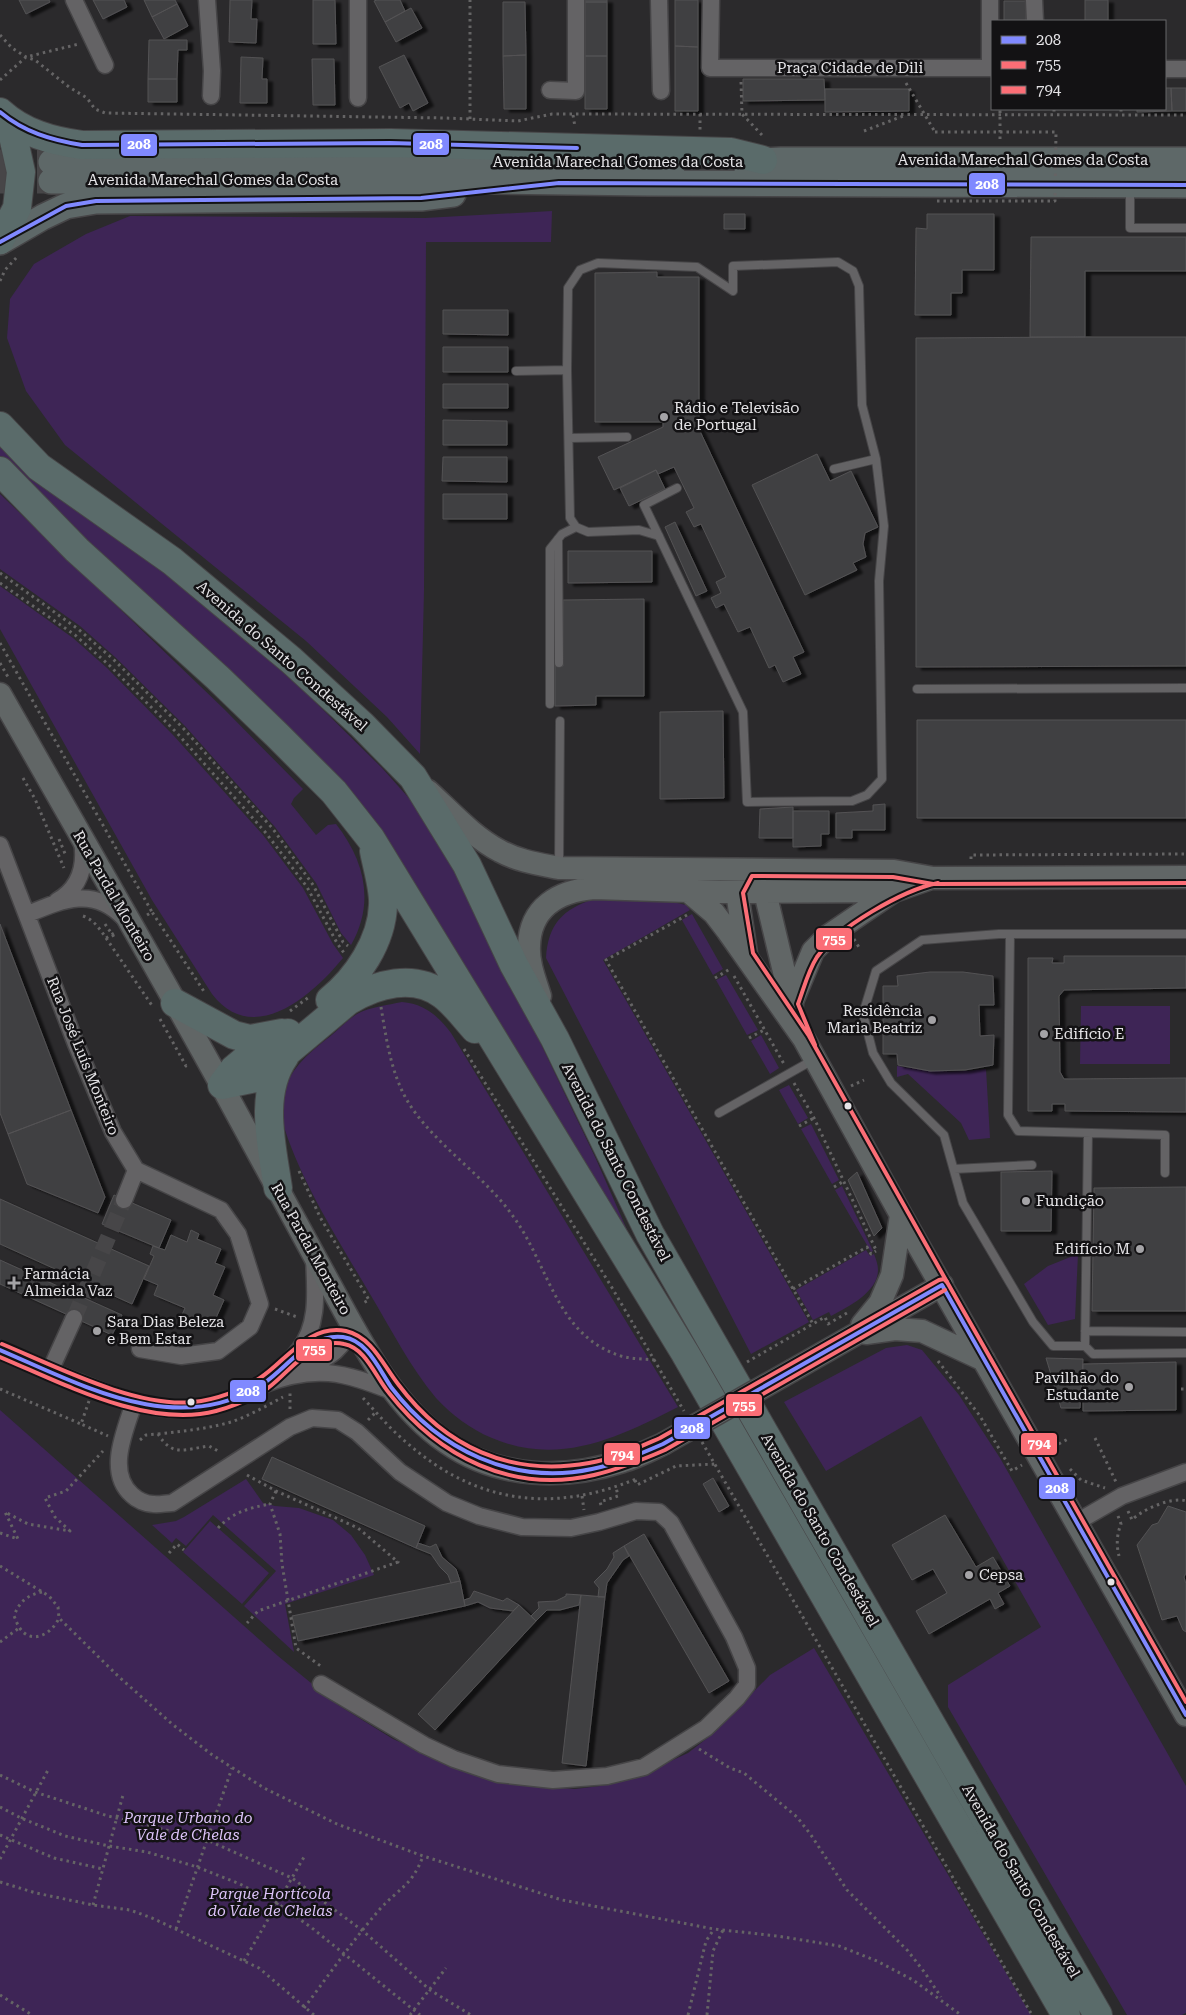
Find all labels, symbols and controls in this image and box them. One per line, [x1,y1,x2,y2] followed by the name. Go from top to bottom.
[991,20,1166,110] legend
[1036,31,1061,49] text: 208
[1036,56,1061,74] text: 755
[777,59,923,77] street label: Praça Cidade de Dili
[1036,81,1062,99] text: 794
[412,132,450,156] line badge: 208
[120,133,158,157] line badge: 208
[127,136,151,152] text: 208
[419,136,443,152] text: 208
[898,151,1148,169] street label: Avenida Marechal Gomes da Costa
[493,153,743,171] street label: Avenida Marechal Gomes da Costa
[88,171,338,189] street label: Avenida Marechal Gomes da Costa
[968,172,1006,196] line badge: 208
[975,176,999,192] text: 208
[674,399,799,434] place label: Rádio e Televisão de Portugal
[658,411,670,423] marker: Rádio e Televisão de Portugal
[193,577,371,735] street label: Avenida do Santo Condestável
[69,828,159,964] street label: Rua Pardal Monteiro
[815,927,853,951] line badge: 755
[822,931,846,947] text: 755
[43,974,123,1138] street label: Rua José Luís Monteiro
[827,1002,922,1037] place label: Residência Maria Beatriz
[926,1014,938,1026] marker: Residência Maria Beatriz
[1054,1025,1124,1043] place label: Edifício E
[1038,1028,1050,1040] marker: Edifício E
[558,1060,674,1264] street label: Avenida do Santo Condestável
[843,1101,853,1111] unlabelled marker
[267,1180,355,1318] street label: Rua Pardal Monteiro
[1036,1192,1104,1210] place label: Fundição
[1020,1195,1032,1207] marker: Fundição
[1055,1240,1130,1258] place label: Edifício M
[1134,1243,1146,1255] marker: Edifício M
[24,1265,112,1300] place label: Farmácia Almeida Vaz
[8,1277,20,1289] marker: Farmácia Almeida Vaz
[107,1313,224,1348] place label: Sara Dias Beleza e Bem Estar
[91,1325,103,1337] marker: Sara Dias Beleza e Bem Estar
[295,1338,333,1362] line badge: 755
[302,1341,326,1357] text: 755
[1034,1369,1119,1404] place label: Pavilhão do Estudante
[229,1379,267,1403] line badge: 208
[1123,1381,1135,1393] marker: Pavilhão do Estudante
[236,1383,260,1399] text: 208
[725,1393,763,1417] line badge: 755
[186,1397,196,1407] unlabelled marker
[732,1397,756,1413] text: 755
[673,1416,711,1440] line badge: 208
[680,1420,704,1436] text: 208
[757,1430,883,1630] street label: Avenida do Santo Condestável
[1020,1432,1058,1456] line badge: 794
[1027,1435,1051,1451] text: 794
[603,1442,641,1466] line badge: 794
[610,1446,634,1462] text: 794
[1038,1476,1076,1500] line badge: 208
[1045,1480,1069,1496] text: 208
[979,1566,1023,1584] place label: Cepsa
[963,1569,975,1581] marker: Cepsa
[1106,1577,1116,1587] unlabelled marker
[958,1781,1084,1981] street label: Avenida do Santo Condestável
[122,1809,253,1844] park label: Parque Urbano do Vale de Chelas
[208,1885,332,1920] park label: Parque Hortícola do Vale de Chelas

